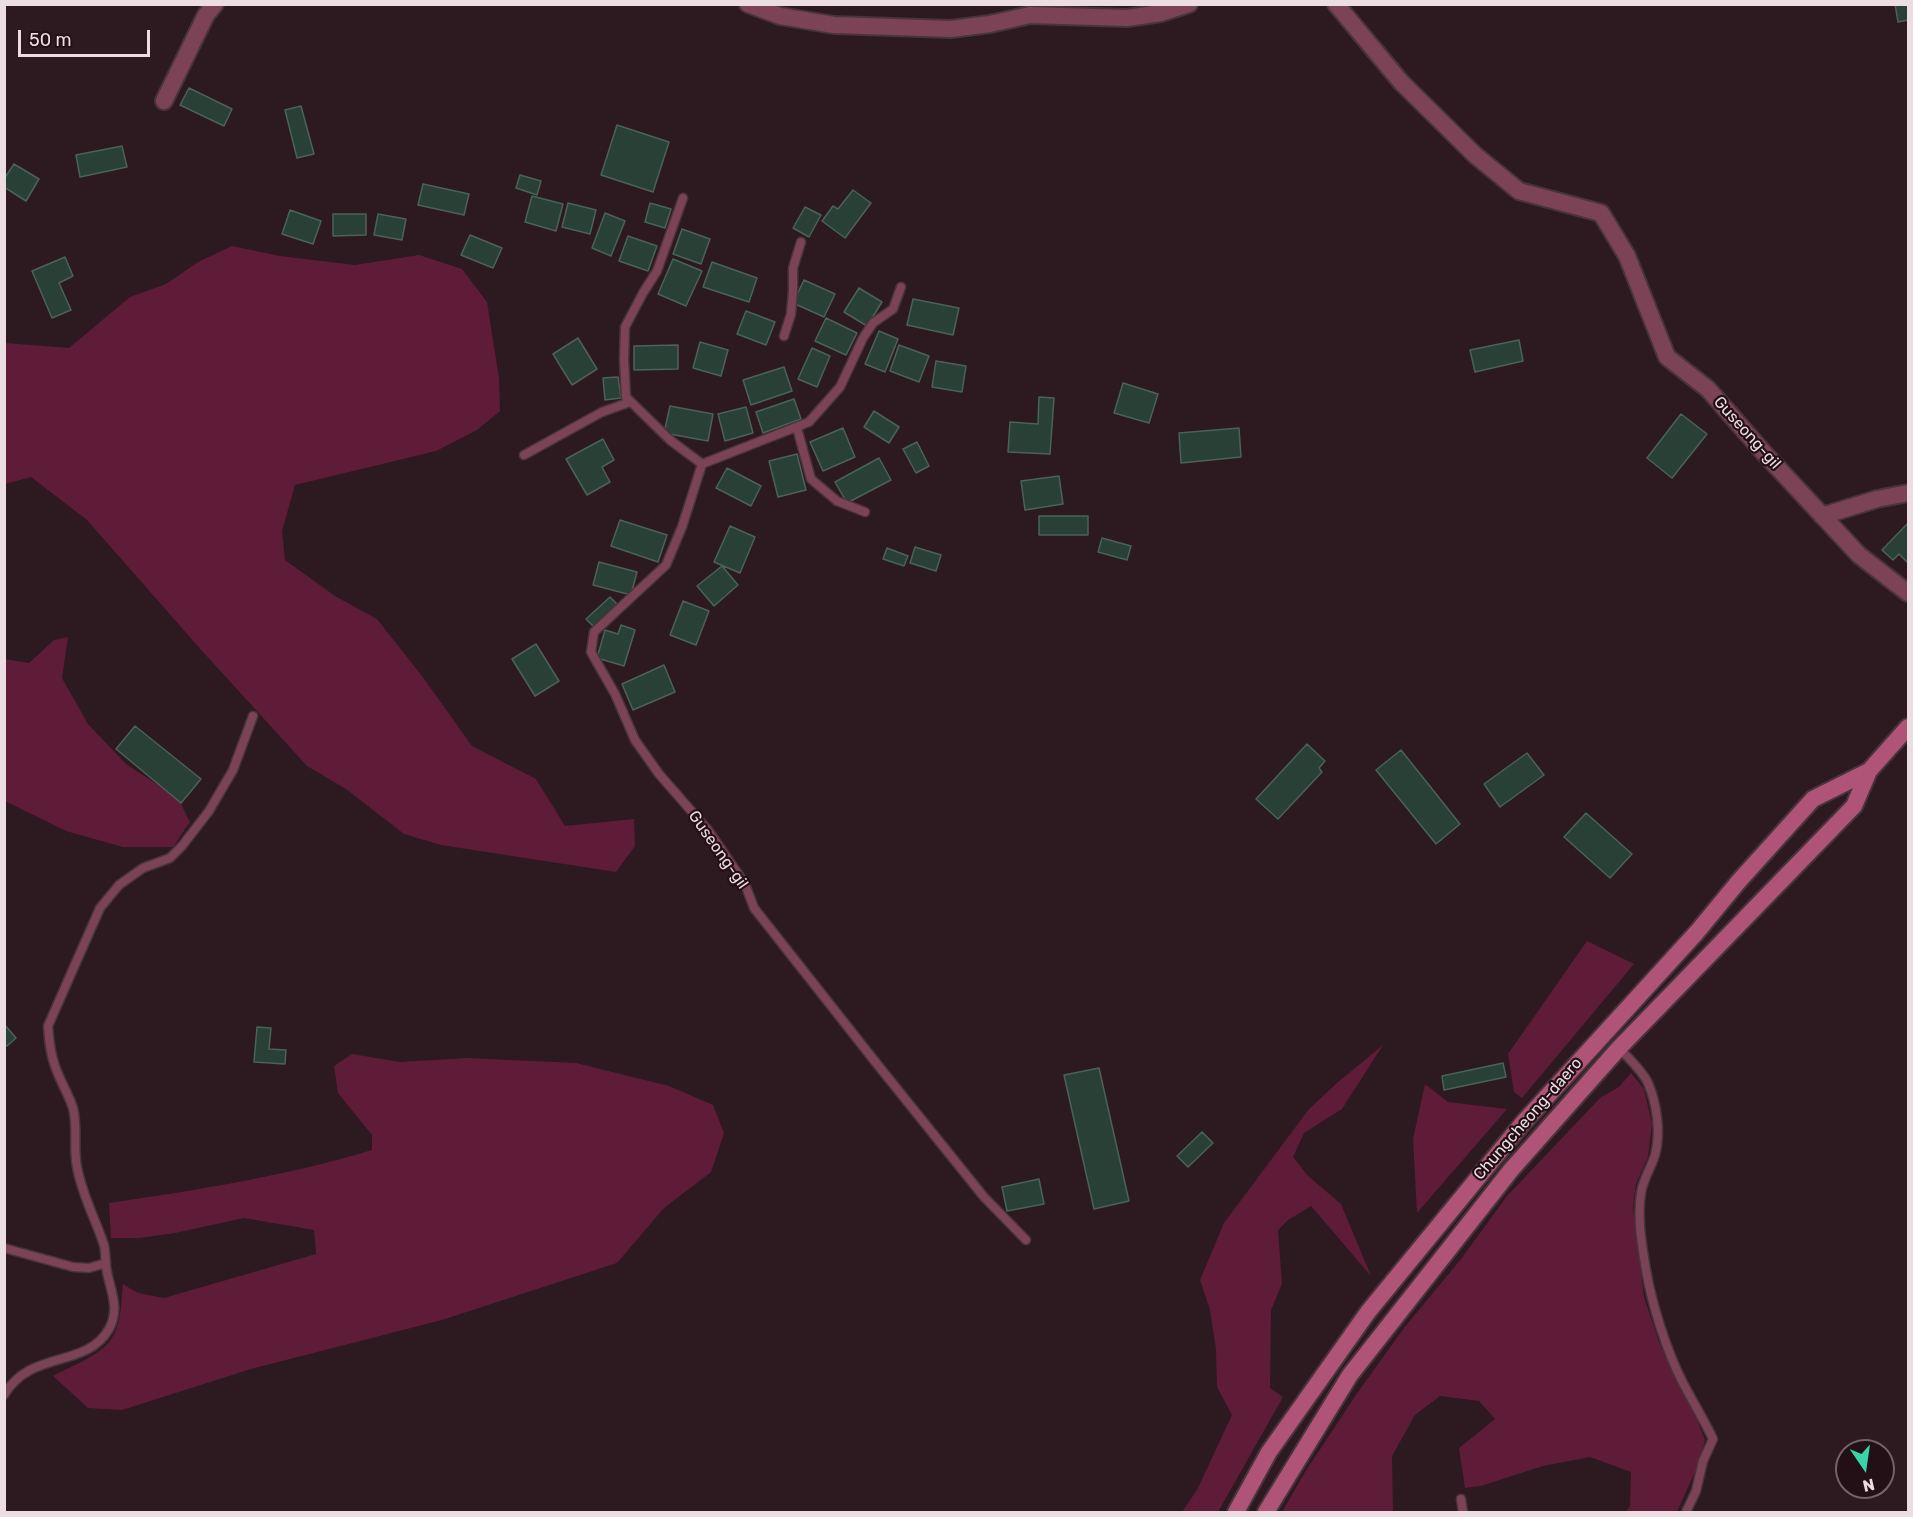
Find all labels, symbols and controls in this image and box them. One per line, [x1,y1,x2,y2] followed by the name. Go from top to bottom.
[21,18,153,56] scale bar
[29,29,72,51] text: 50 m
[1709,393,1785,473] street label: Guseong-gil
[684,807,752,893] street label: Guseong-gil
[1470,1054,1586,1184] street label: Chungcheong-daero
[1835,1439,1895,1499] north arrow
[1861,1475,1876,1496] text: N

